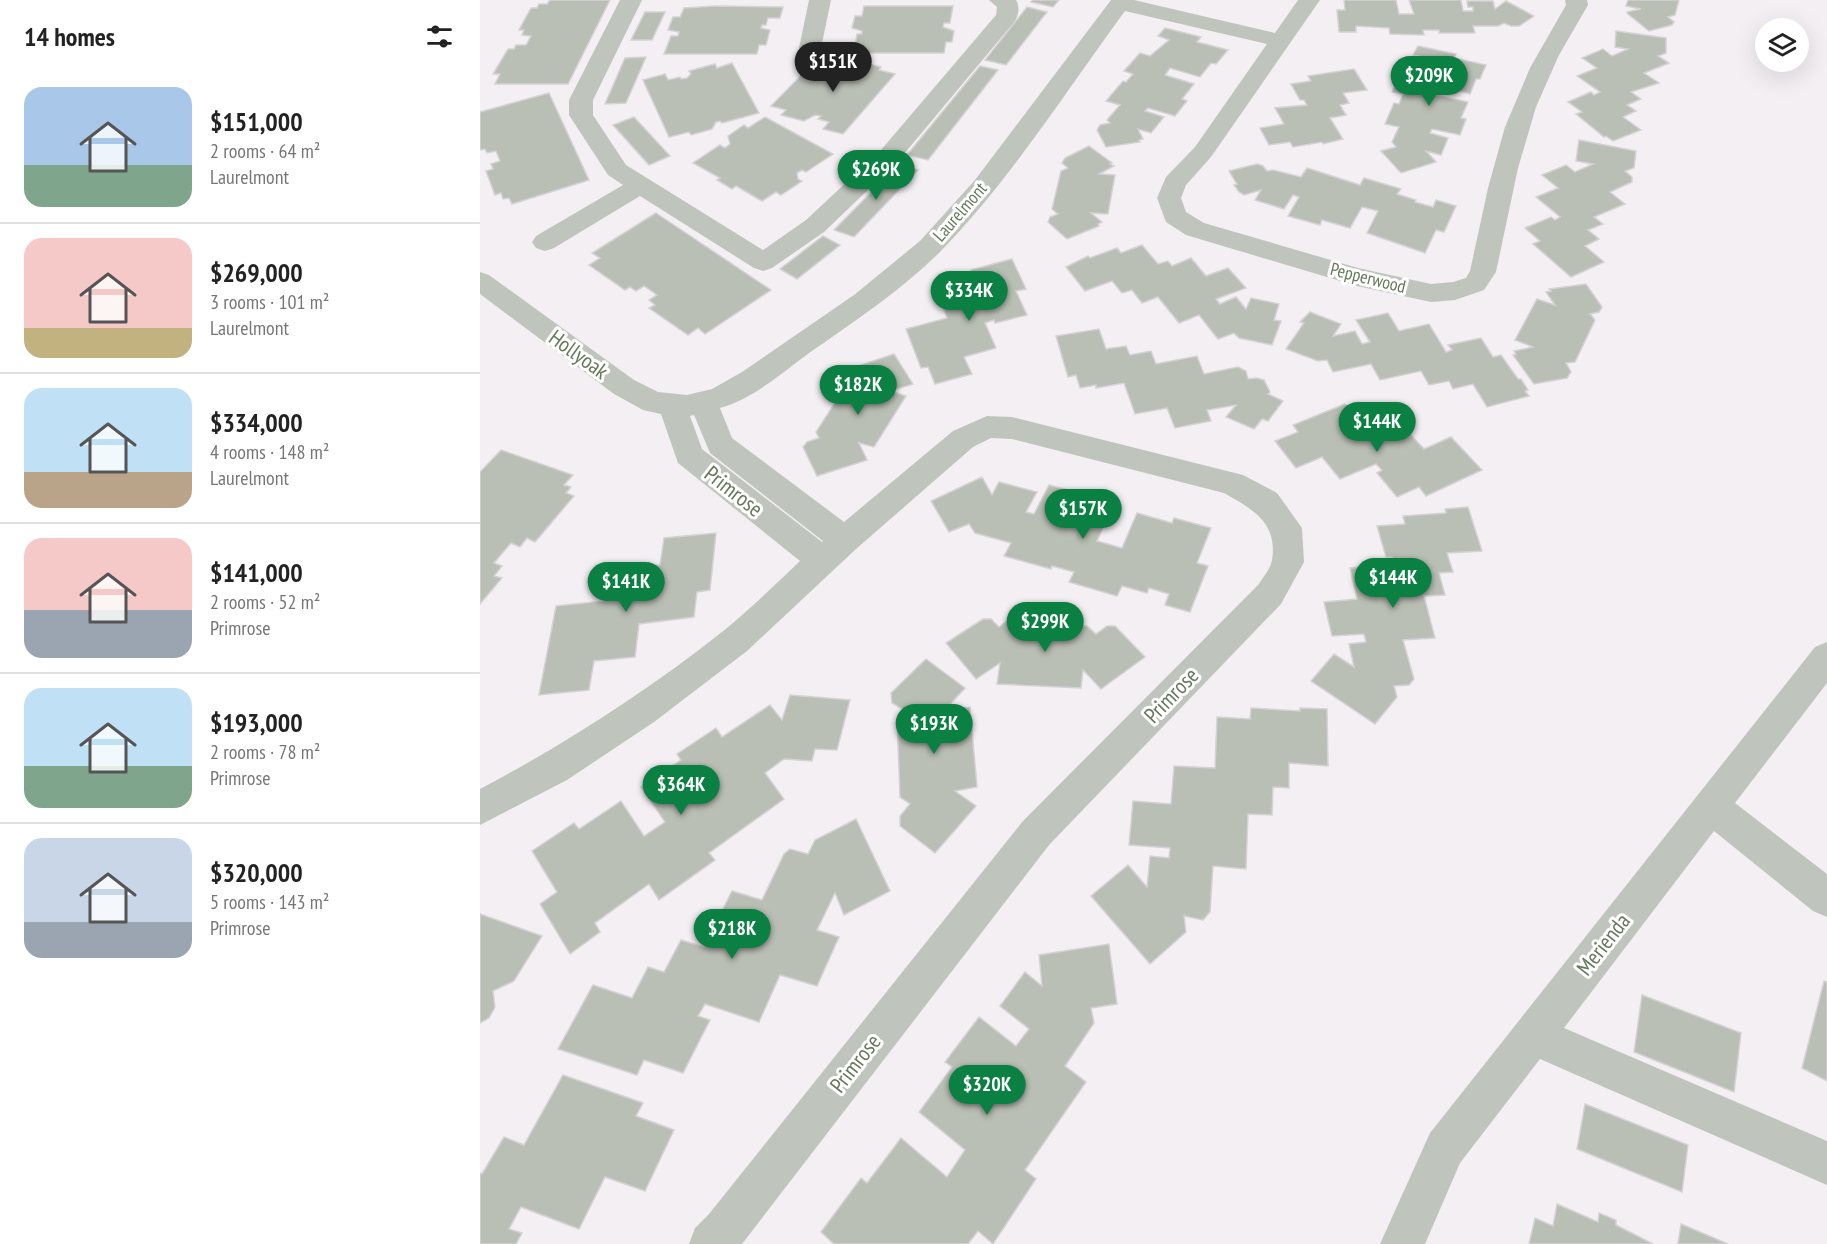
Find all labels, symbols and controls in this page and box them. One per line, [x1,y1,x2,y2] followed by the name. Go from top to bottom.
[1755,18,1809,72] map controls
[1755,18,1809,72] button: layers
[24,20,115,53] text: 14 homes
[423,20,456,53] icon: filters
[791,42,875,93] pin: $151K
[809,48,857,74] text: $151K
[1387,56,1471,107] pin: $209K
[1405,62,1453,88] text: $209K
[210,105,303,138] text: $151,000
[72,111,144,183] icon: home
[210,138,320,164] text: 2 rooms · 64 m²
[834,150,918,201] pin: $269K
[852,156,900,182] text: $269K
[210,164,289,190] text: Laurelmont
[928,177,992,246] street label: Laurelmont
[210,256,303,289] text: $269,000
[1328,257,1408,298] street label: Pepperwood
[72,262,144,334] icon: home
[927,271,1011,322] pin: $334K
[945,277,993,303] text: $334K
[210,289,329,315] text: 3 rooms · 101 m²
[210,315,289,341] text: Laurelmont
[544,323,615,385] street label: Hollyoak
[816,365,900,416] pin: $182K
[834,371,882,397] text: $182K
[1335,402,1419,453] pin: $144K
[210,406,303,439] text: $334,000
[1353,408,1401,434] text: $144K
[72,412,144,484] icon: home
[210,439,329,465] text: 4 rooms · 148 m²
[699,459,769,523] street label: Primrose
[210,465,289,491] text: Laurelmont
[1041,489,1125,540] pin: $157K
[1059,495,1107,521] text: $157K
[210,556,303,589] text: $141,000
[1351,558,1435,609] pin: $144K
[72,562,144,634] icon: home
[584,562,668,613] pin: $141K
[1369,564,1417,590] text: $144K
[602,568,650,594] text: $141K
[210,589,320,615] text: 2 rooms · 52 m²
[1003,602,1087,653] pin: $299K
[1021,608,1069,634] text: $299K
[210,615,270,641] text: Primrose
[1138,661,1204,729] street label: Primrose
[892,704,976,755] pin: $193K
[210,706,303,739] text: $193,000
[910,710,958,736] text: $193K
[72,712,144,784] icon: home
[210,739,320,765] text: 2 rooms · 78 m²
[210,765,270,791] text: Primrose
[639,765,723,816] pin: $364K
[657,771,705,797] text: $364K
[210,856,303,889] text: $320,000
[72,862,144,934] icon: home
[210,889,329,915] text: 5 rooms · 143 m²
[1570,907,1636,981] street label: Merienda
[690,909,774,960] pin: $218K
[210,915,270,941] text: Primrose
[708,915,756,941] text: $218K
[823,1028,887,1098] street label: Primrose
[945,1065,1029,1116] pin: $320K
[963,1071,1011,1097] text: $320K

